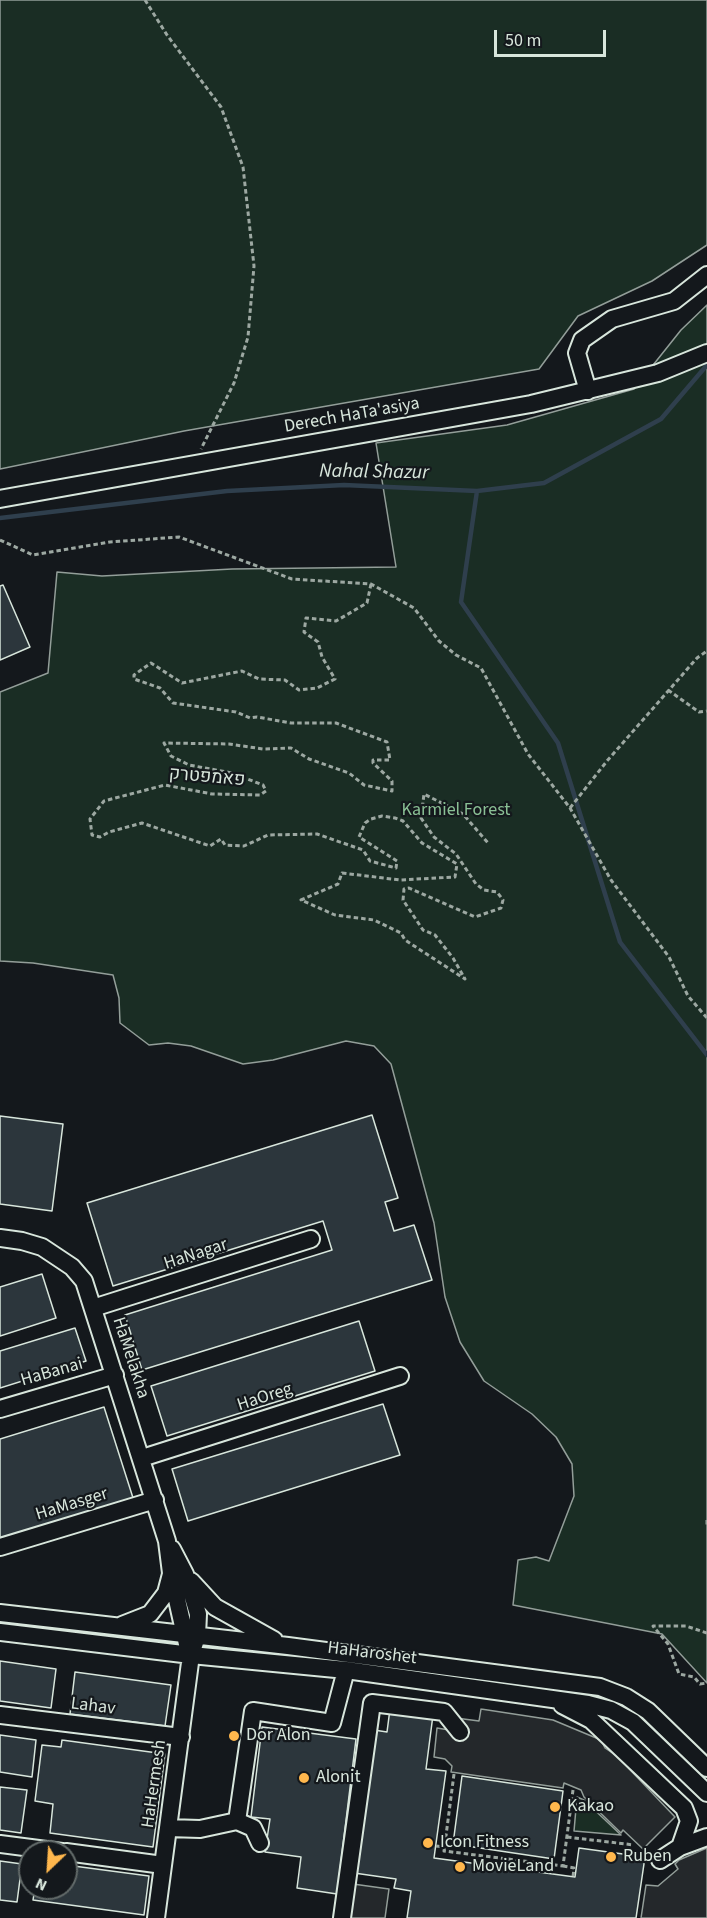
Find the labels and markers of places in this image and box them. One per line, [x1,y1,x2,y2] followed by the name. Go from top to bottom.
[246,1725,311,1747] place label: Dor Alon
[227,1729,241,1743] marker: Dor Alon
[316,1767,360,1789] place label: Alonit
[297,1771,311,1785] marker: Alonit
[567,1796,614,1818] place label: Kakao
[548,1800,562,1814] marker: Kakao
[440,1832,529,1854] place label: Icon Fitness
[421,1836,435,1850] marker: Icon Fitness
[623,1846,672,1868] place label: Ruben
[604,1850,618,1864] marker: Ruben
[472,1856,554,1878] place label: MovieLand
[453,1860,467,1874] marker: MovieLand

